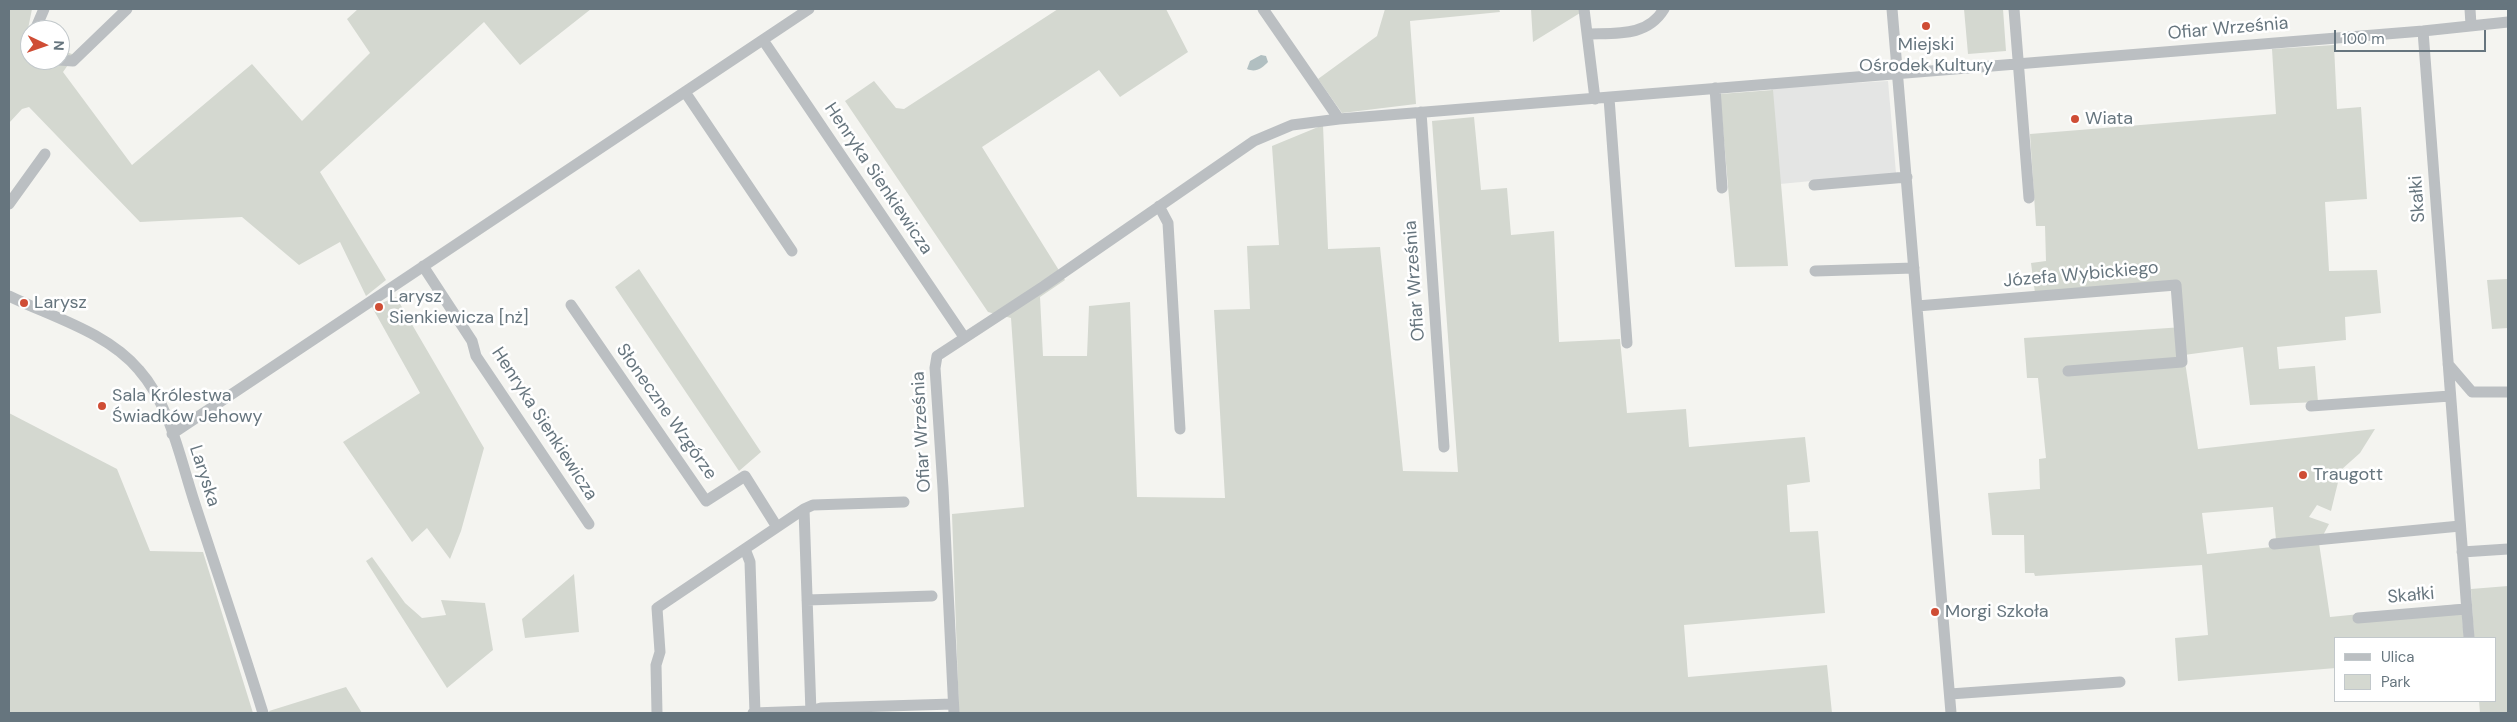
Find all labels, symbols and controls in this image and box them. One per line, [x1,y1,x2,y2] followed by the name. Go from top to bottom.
[2167,13,2289,45] street label: Ofiar Września
[20,20,70,70] north arrow
[1920,20,1932,32] marker: Miejski Ośrodek Kultury
[2337,20,2490,52] scale bar
[2342,29,2385,49] text: 100 m
[1859,34,1993,76] place label: Miejski Ośrodek Kultury
[50,40,68,51] text: N
[819,99,937,259] street label: Henryka Sienkiewicza
[2085,108,2133,130] place label: Wiata
[2069,113,2081,125] marker: Wiata
[2406,175,2430,223] street label: Skałki
[1400,220,1430,342] street label: Ofiar Września
[2002,257,2160,293] street label: Józefa Wybickiego
[389,286,529,328] place label: Larysz Sienkiewicza [nż]
[34,292,87,314] place label: Larysz
[18,297,30,309] marker: Larysz
[373,301,385,313] marker: Larysz Sienkiewicza [nż]
[611,340,721,484] street label: Słoneczne Wzgórze
[486,343,602,505] street label: Henryka Sienkiewicza
[908,371,936,493] street label: Ofiar Września
[112,385,263,428] place label: Sala Królestwa Świadków Jehowy
[96,400,108,412] marker: Sala Królestwa Świadków Jehowy
[184,443,224,509] street label: Laryska
[2313,464,2383,486] place label: Traugott
[2297,469,2309,481] marker: Traugott
[2387,583,2435,609] street label: Skałki
[1945,601,2048,623] place label: Morgi Szkoła
[1929,606,1941,618] marker: Morgi Szkoła
[2334,637,2497,702] legend
[2381,647,2415,667] text: Ulica
[2381,672,2411,692] text: Park

